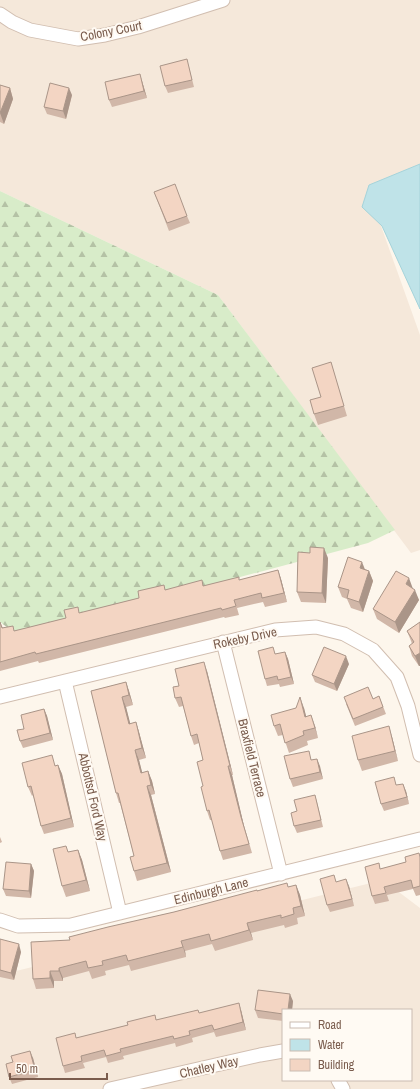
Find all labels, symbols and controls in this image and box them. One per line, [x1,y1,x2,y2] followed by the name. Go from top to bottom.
[79,17,143,45] street label: Colony Court
[212,623,278,653] street label: Rokeby Drive
[234,717,270,799] street label: Braxfield Terrace
[74,750,112,844] street label: Abbottsd Ford Way
[172,874,250,908] street label: Edinburgh Lane
[282,1009,412,1081] legend
[318,1017,342,1033] text: Road
[318,1037,345,1053] text: Water
[178,1052,241,1082] street label: Chatley Way
[10,1055,107,1081] scale bar
[318,1057,355,1073] text: Building
[16,1061,38,1077] text: 50 m

